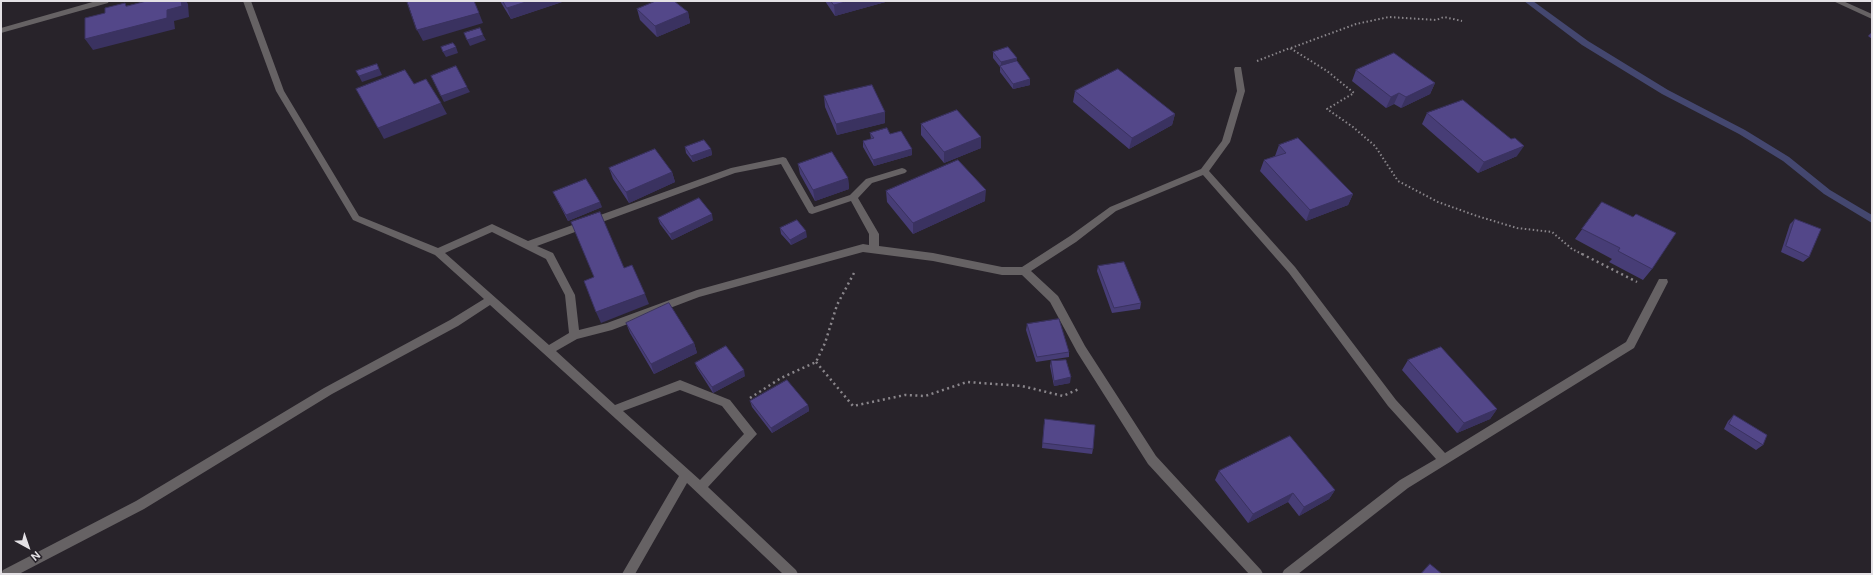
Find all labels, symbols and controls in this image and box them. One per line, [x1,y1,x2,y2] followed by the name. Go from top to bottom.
[8,527,48,567] north arrow
[28,548,43,564] text: N

